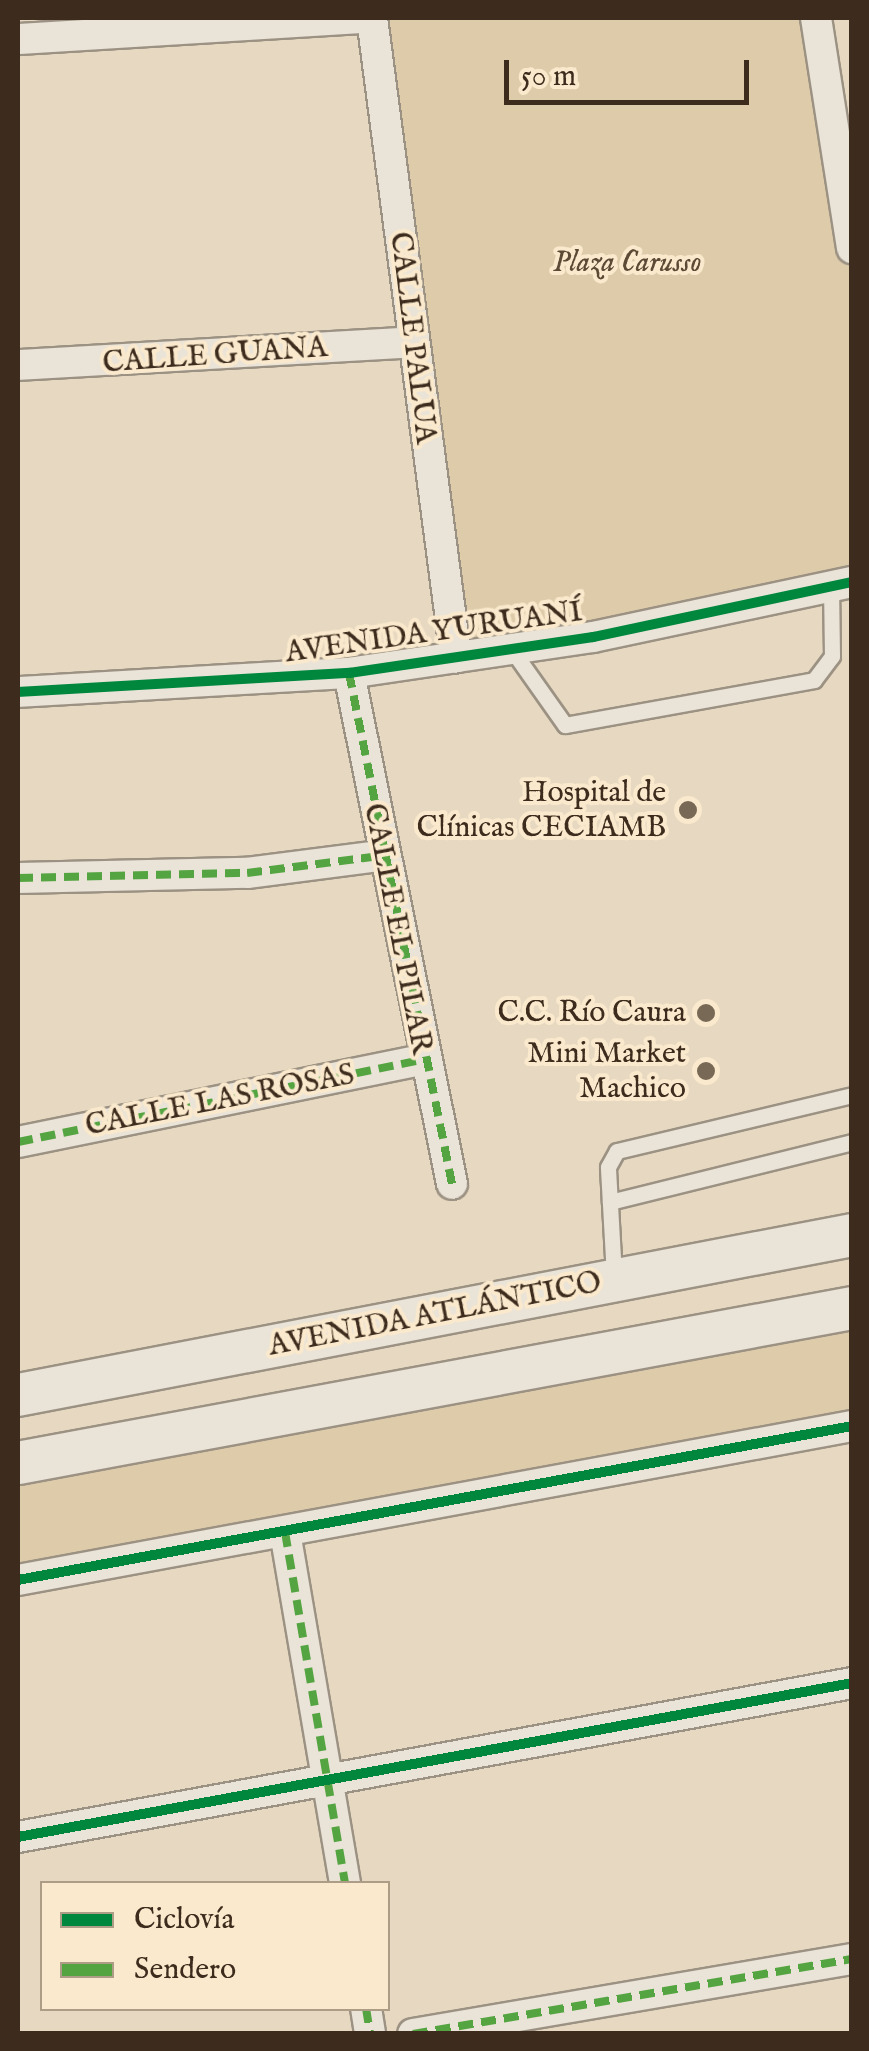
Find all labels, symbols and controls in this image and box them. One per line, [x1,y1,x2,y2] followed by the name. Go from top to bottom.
[509,40,754,102] scale bar
[521,58,576,96] text: 50 m
[381,230,443,446] street label: CALLE PALUA
[553,245,701,281] park label: Plaza Carusso
[101,330,329,382] street label: CALLE GUANA
[283,594,585,672] street label: AVENIDA YURUANÍ
[417,775,666,846] place label: Hospital de Clínicas CECIAMB
[675,797,701,823] marker: Hospital de Clínicas CECIAMB
[355,801,439,1057] street label: CALLE EL PILAR
[497,995,686,1031] place label: C.C. Río Caura
[695,1002,717,1024] marker: C.C. Río Caura
[527,1036,686,1106] place label: Mini Market Machico
[82,1057,358,1145] street label: CALLE LAS ROSAS
[695,1060,717,1082] marker: Mini Market Machico
[266,1265,604,1365] street label: AVENIDA ATLÁNTICO
[40,1881,390,2011] legend
[134,1901,234,1939] text: Ciclovía
[134,1951,236,1989] text: Sendero

